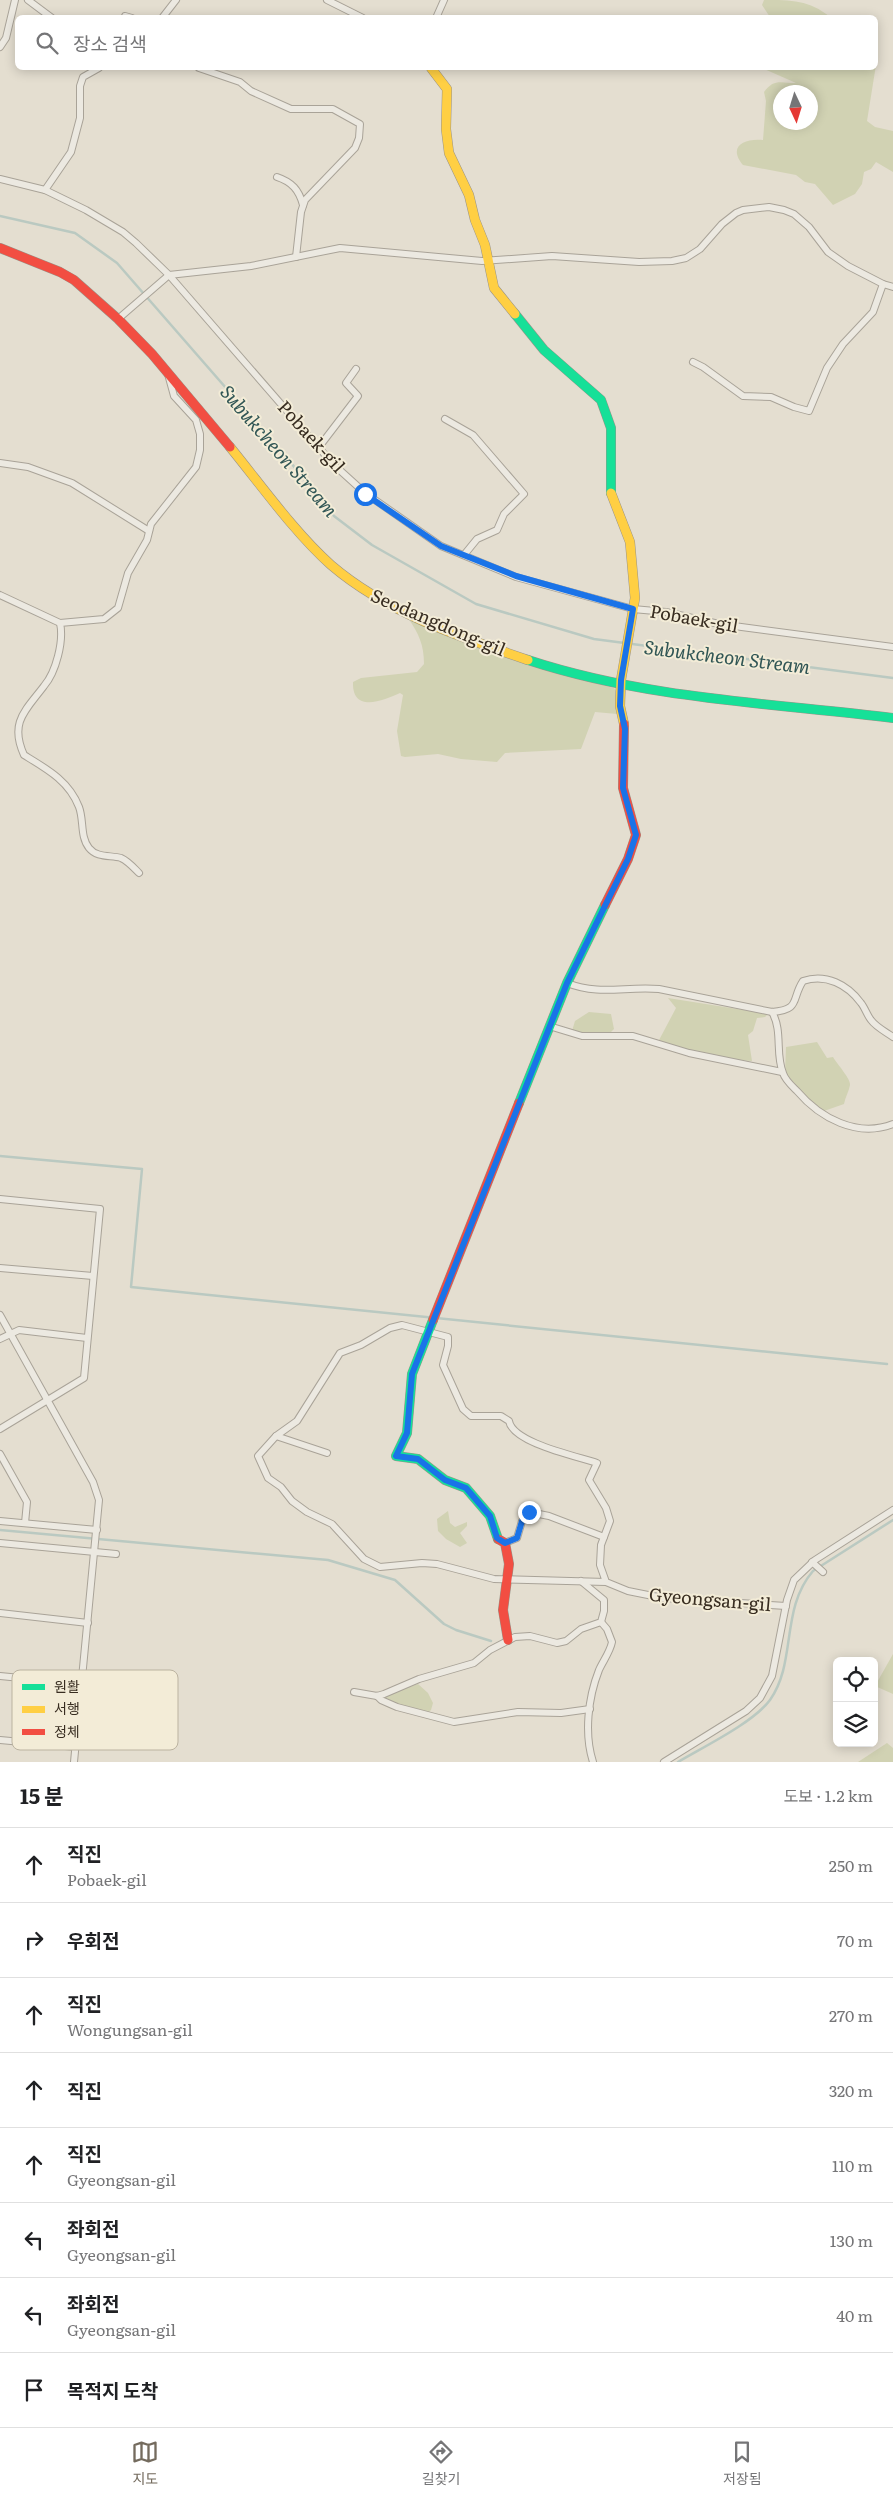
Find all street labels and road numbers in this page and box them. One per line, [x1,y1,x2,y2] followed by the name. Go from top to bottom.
[272,394,352,478] street label: Pobaek-gil
[367,581,510,662] street label: Seodangdong-gil
[648,596,741,639] street label: Pobaek-gil
[648,1580,772,1617] street label: Gyeongsan-gil

